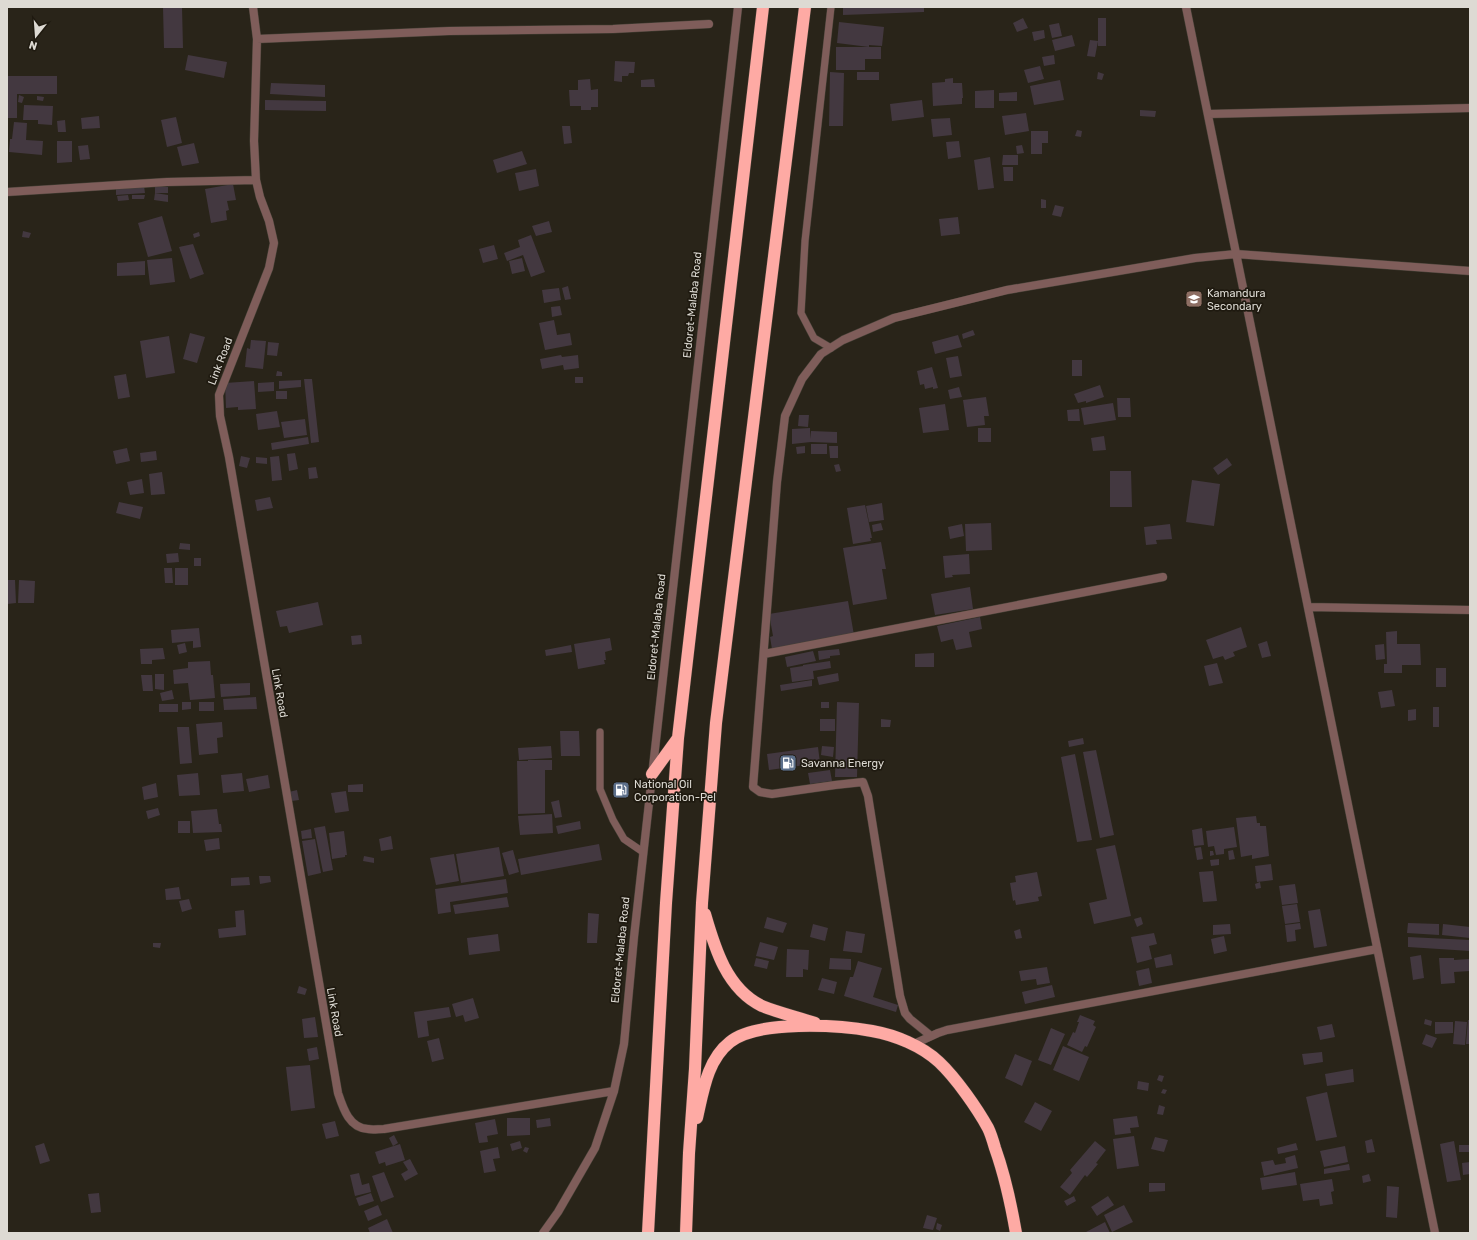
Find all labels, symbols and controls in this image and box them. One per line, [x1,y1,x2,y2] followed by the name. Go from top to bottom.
[16,16,56,56] north arrow
[27,38,39,52] text: N
[680,251,705,359] street label: Eldoret-Malaba Road
[1207,287,1265,313] place label: Kamandura Secondary
[1184,289,1204,309] school or university icon: Kamandura Secondary
[205,336,235,387] street label: Link Road
[644,573,669,681] street label: Eldoret-Malaba Road
[269,667,290,719] street label: Link Road
[778,753,798,773] fuel station icon: Savanna Energy
[801,757,884,770] place label: Savanna Energy
[634,778,716,804] place label: National Oil Corporation-Pel
[611,780,631,800] fuel station icon: National Oil Corporation-Pel
[608,896,633,1004] street label: Eldoret-Malaba Road
[324,986,345,1038] street label: Link Road

